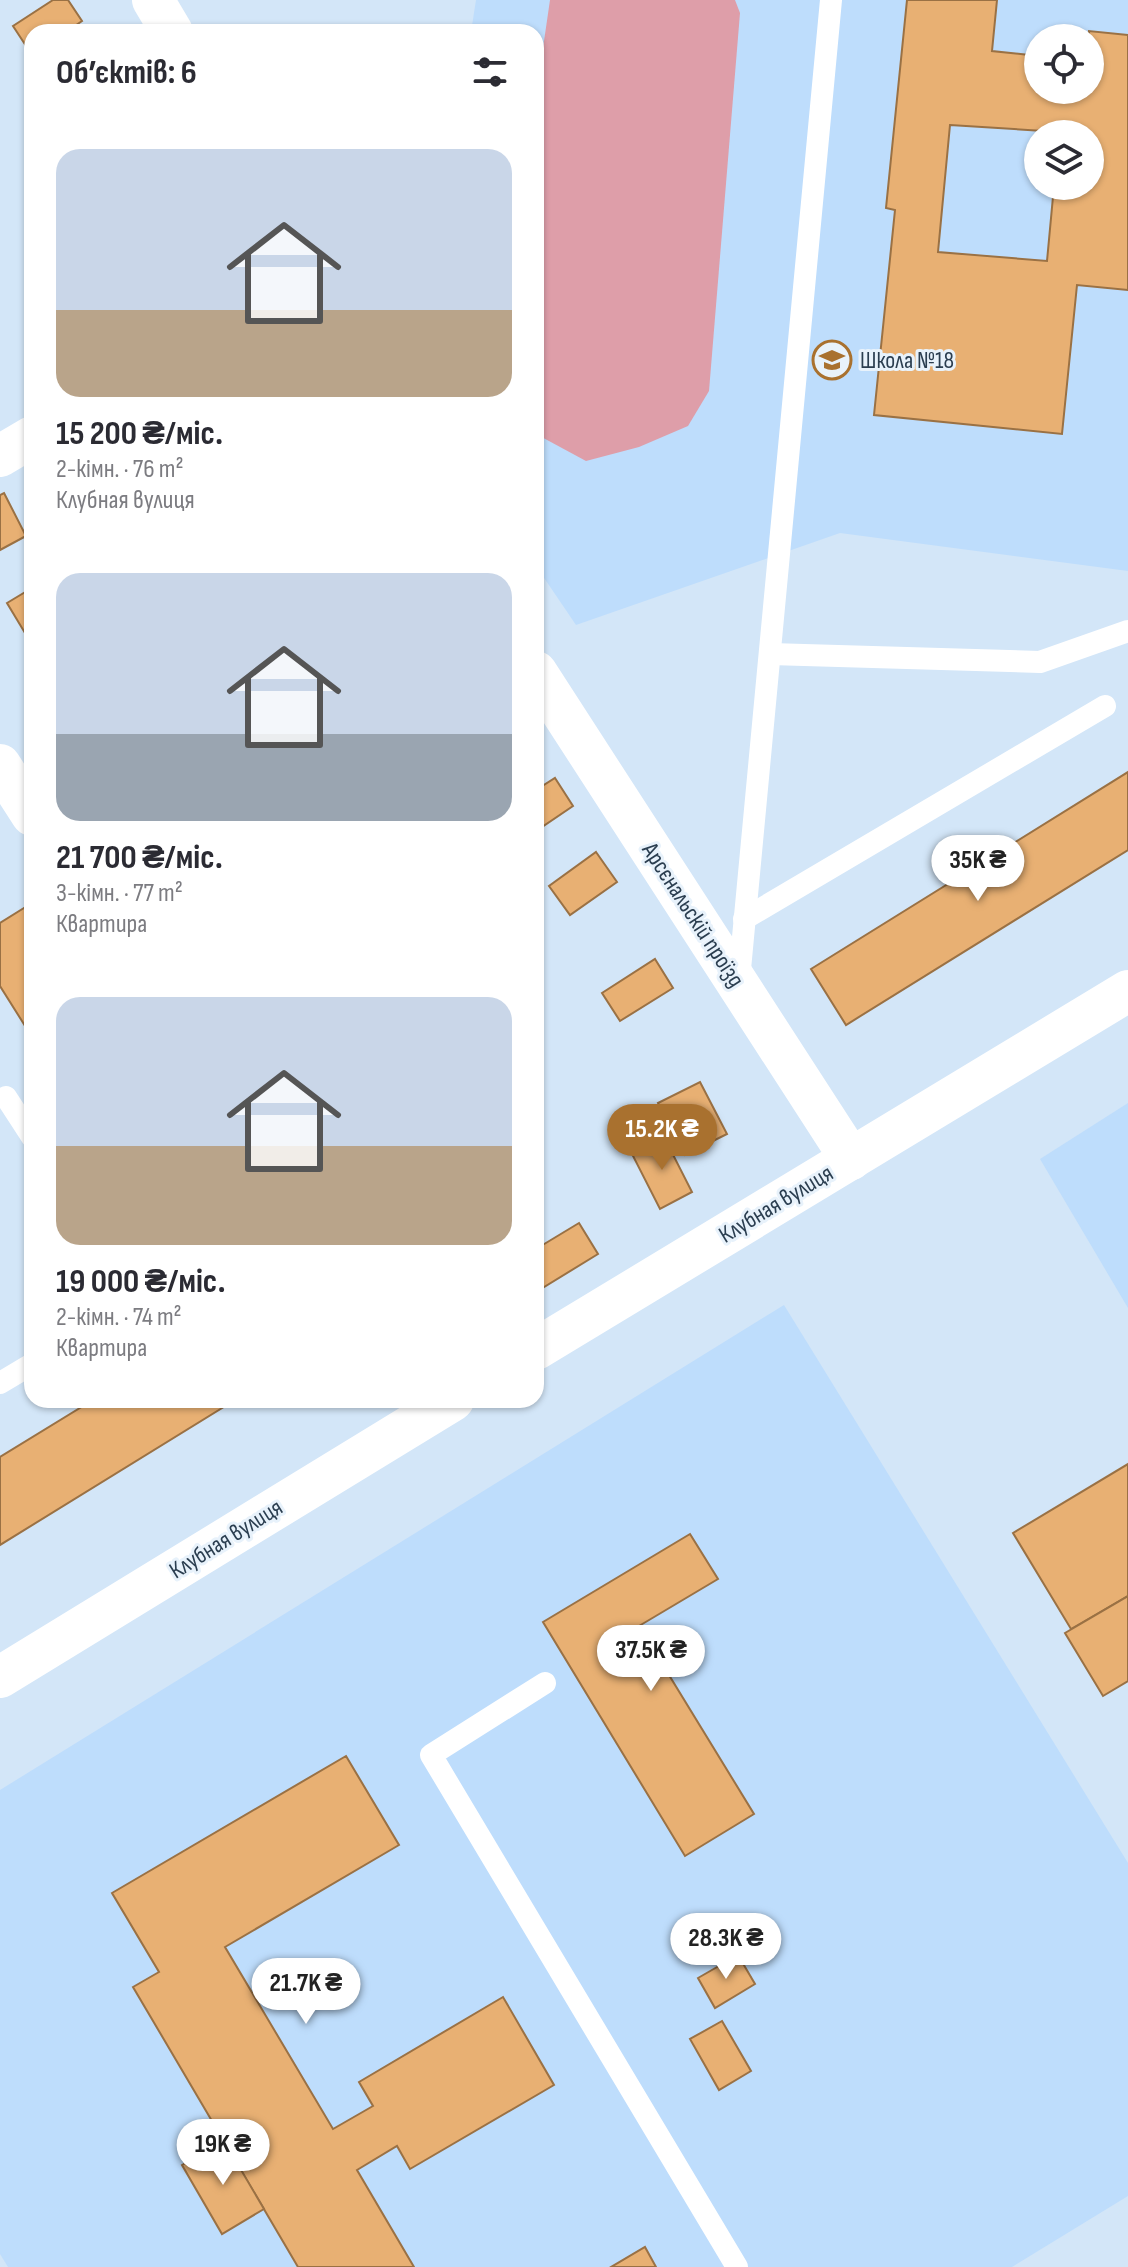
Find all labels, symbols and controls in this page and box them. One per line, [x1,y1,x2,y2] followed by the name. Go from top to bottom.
[1024,24,1104,200] map controls
[1024,24,1104,104] button: locate
[468,50,512,94] icon: filters
[56,52,197,93] text: Об’єктів: 6
[1024,120,1104,200] button: layers
[212,201,356,345] icon: home
[811,339,853,381] school or university icon: Школа №18
[860,346,954,375] place label: Школа №18
[56,413,223,454] text: 15 200 ₴/міс.
[56,454,184,485] text: 2-кімн. · 76 m²
[56,485,195,516] text: Клубная вулиця
[212,625,356,769] icon: home
[922,835,1034,903] pin: 35K ₴
[635,836,750,993] street label: Арсєнальскій проїзд
[56,837,223,878] text: 21 700 ₴/міс.
[949,845,1007,876] text: 35K ₴
[56,878,183,909] text: 3-кімн. · 77 m²
[56,909,147,940] text: Квартира
[212,1049,356,1193] icon: home
[588,1104,736,1172] pin: 15.2K ₴
[625,1114,699,1145] text: 15.2K ₴
[714,1159,838,1249] street label: Клубная вулиця
[56,1261,226,1302] text: 19 000 ₴/міс.
[56,1302,182,1333] text: 2-кімн. · 74 m²
[56,1333,147,1364] text: Квартира
[164,1493,288,1585] street label: Клубная вулиця
[577,1625,725,1693] pin: 37.5K ₴
[615,1635,687,1666] text: 37.5K ₴
[652,1913,800,1981] pin: 28.3K ₴
[688,1923,764,1954] text: 28.3K ₴
[232,1958,380,2026] pin: 21.7K ₴
[270,1968,342,1999] text: 21.7K ₴
[167,2119,279,2187] pin: 19K ₴
[195,2129,251,2160] text: 19K ₴

